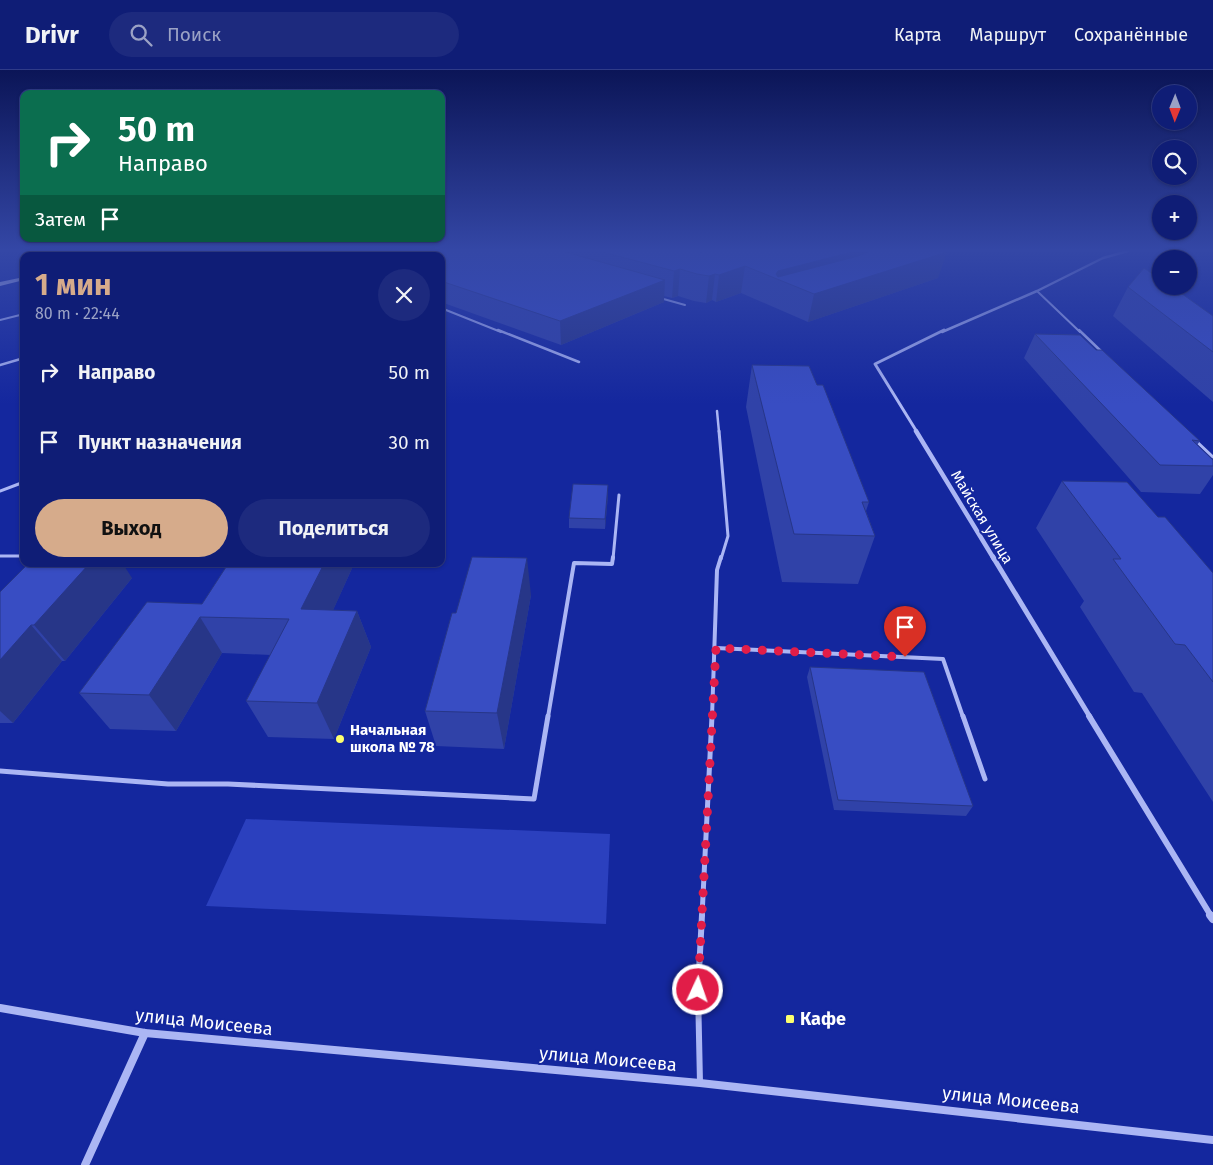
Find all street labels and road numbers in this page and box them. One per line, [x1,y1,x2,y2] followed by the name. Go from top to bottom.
[947,467,1017,567] street label: Майская улица
[134,1004,274,1040] street label: улица Моисеева
[538,1042,678,1076] street label: улица Моисеева
[941,1082,1081,1118] street label: улица Моисеева

